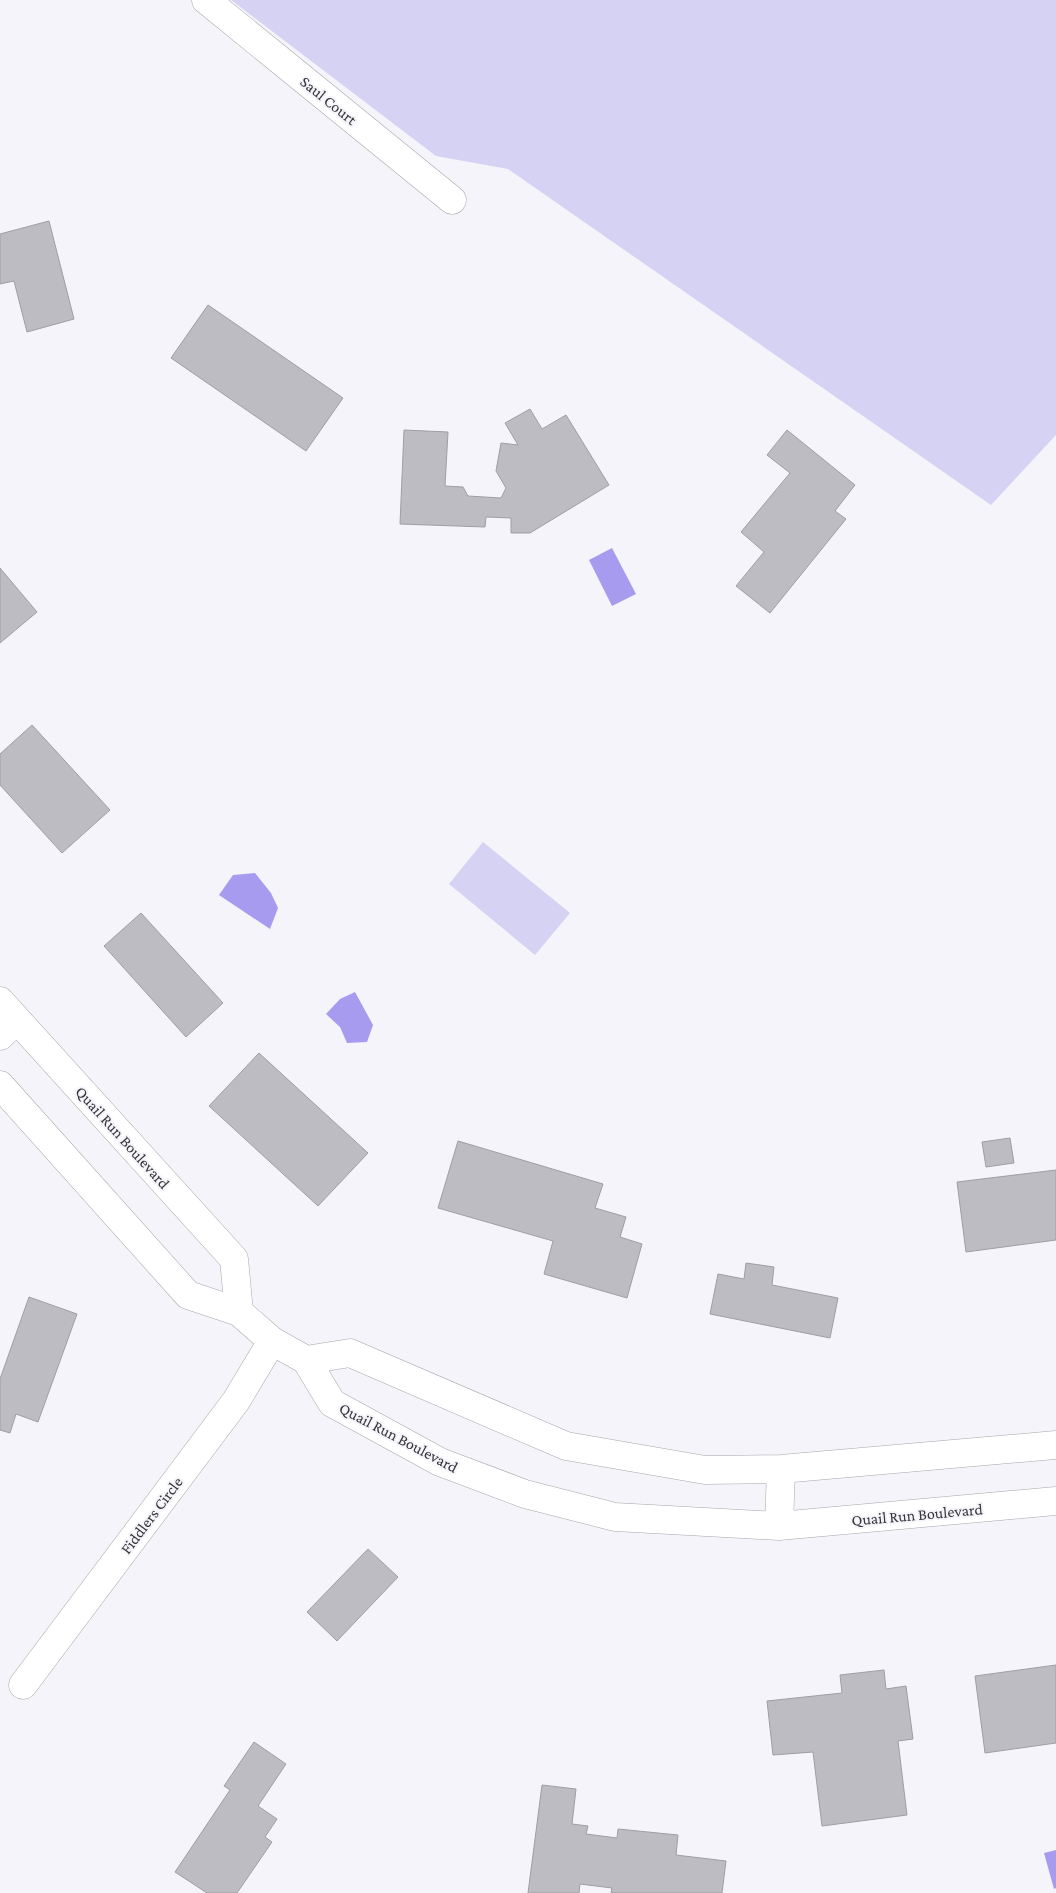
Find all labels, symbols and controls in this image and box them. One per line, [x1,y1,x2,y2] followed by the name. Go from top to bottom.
[297,73,361,129] street label: Saul Court
[72,1083,173,1192] street label: Quail Run Boulevard
[337,1399,461,1476] street label: Quail Run Boulevard
[117,1474,186,1557] street label: Fiddlers Circle
[851,1500,984,1529] street label: Quail Run Boulevard

